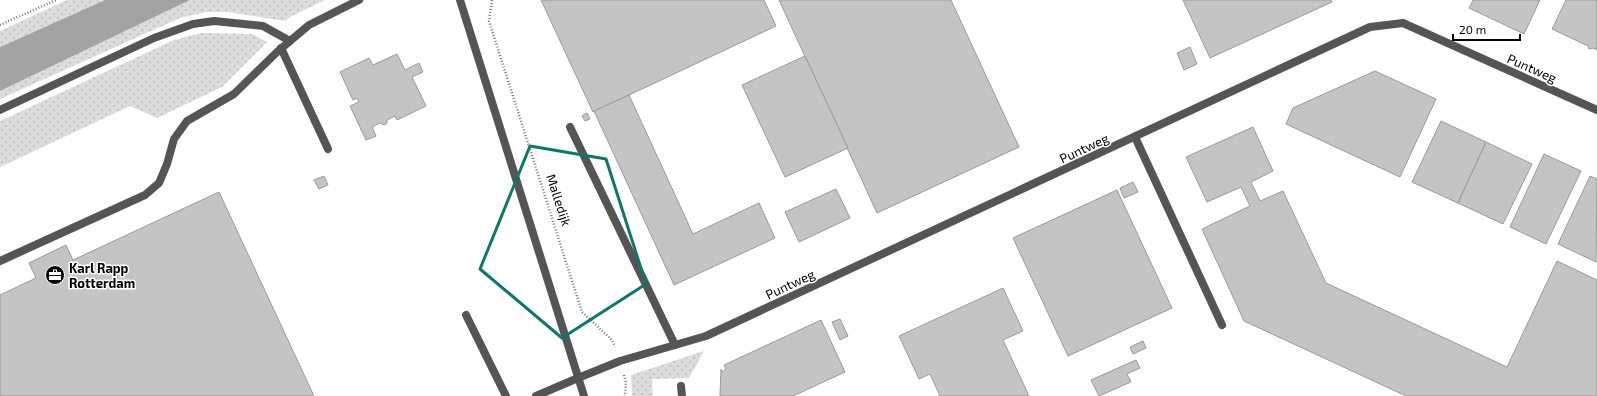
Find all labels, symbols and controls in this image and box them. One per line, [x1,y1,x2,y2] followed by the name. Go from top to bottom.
[1453,16,1520,42] scale bar
[1459,22,1486,36] text: 20 m
[1505,50,1559,86] street label: Puntweg
[1057,130,1111,166] street label: Puntweg
[543,172,575,228] street label: Malledijk
[69,260,135,291] place label: Karl Rapp Rotterdam
[44,264,66,286] office icon: Karl Rapp Rotterdam
[763,266,817,302] street label: Puntweg

